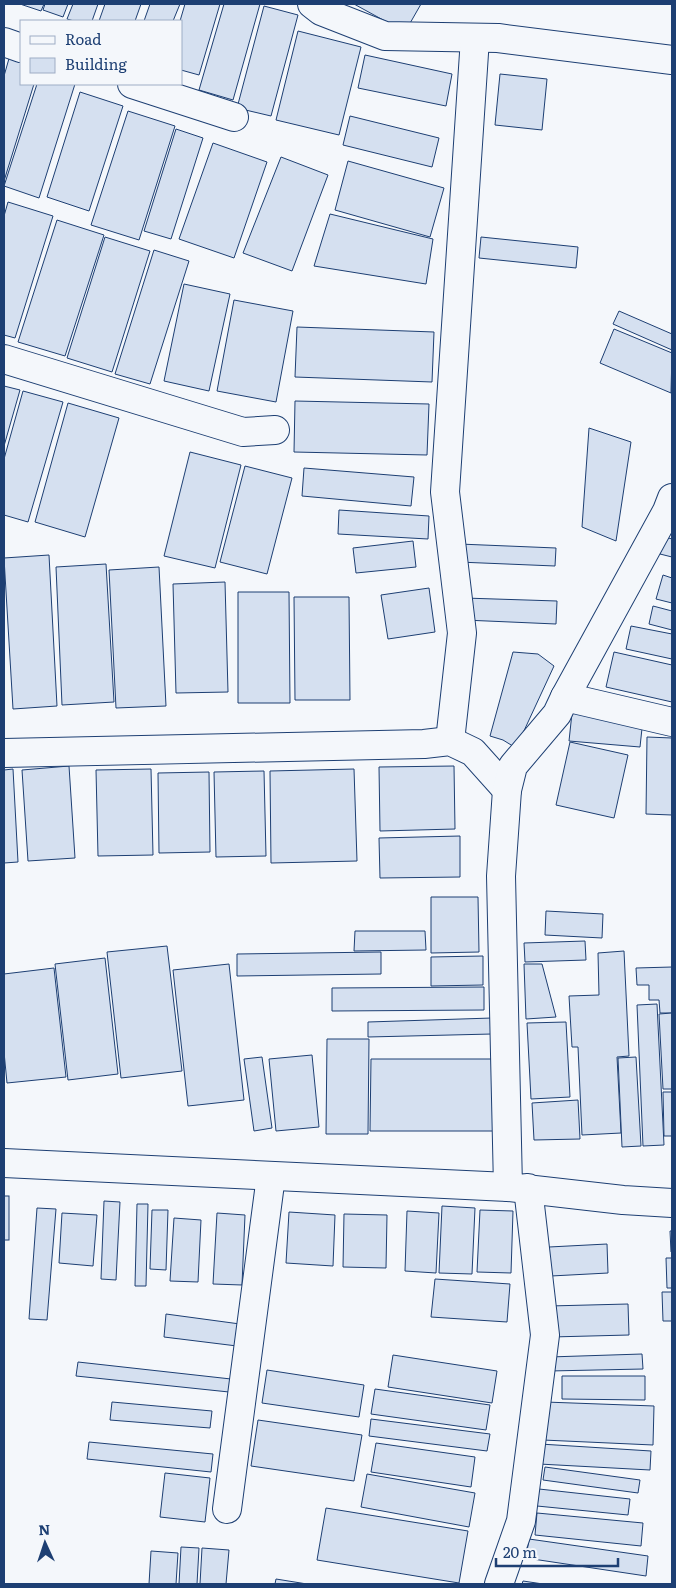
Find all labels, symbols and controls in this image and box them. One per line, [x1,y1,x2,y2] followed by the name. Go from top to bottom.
[20,20,182,85] legend
[65,27,101,50] text: Road
[65,52,127,75] text: Building
[20,1518,70,1568] north arrow
[38,1519,51,1539] text: N
[496,1536,618,1568] scale bar
[503,1540,537,1563] text: 20 m

